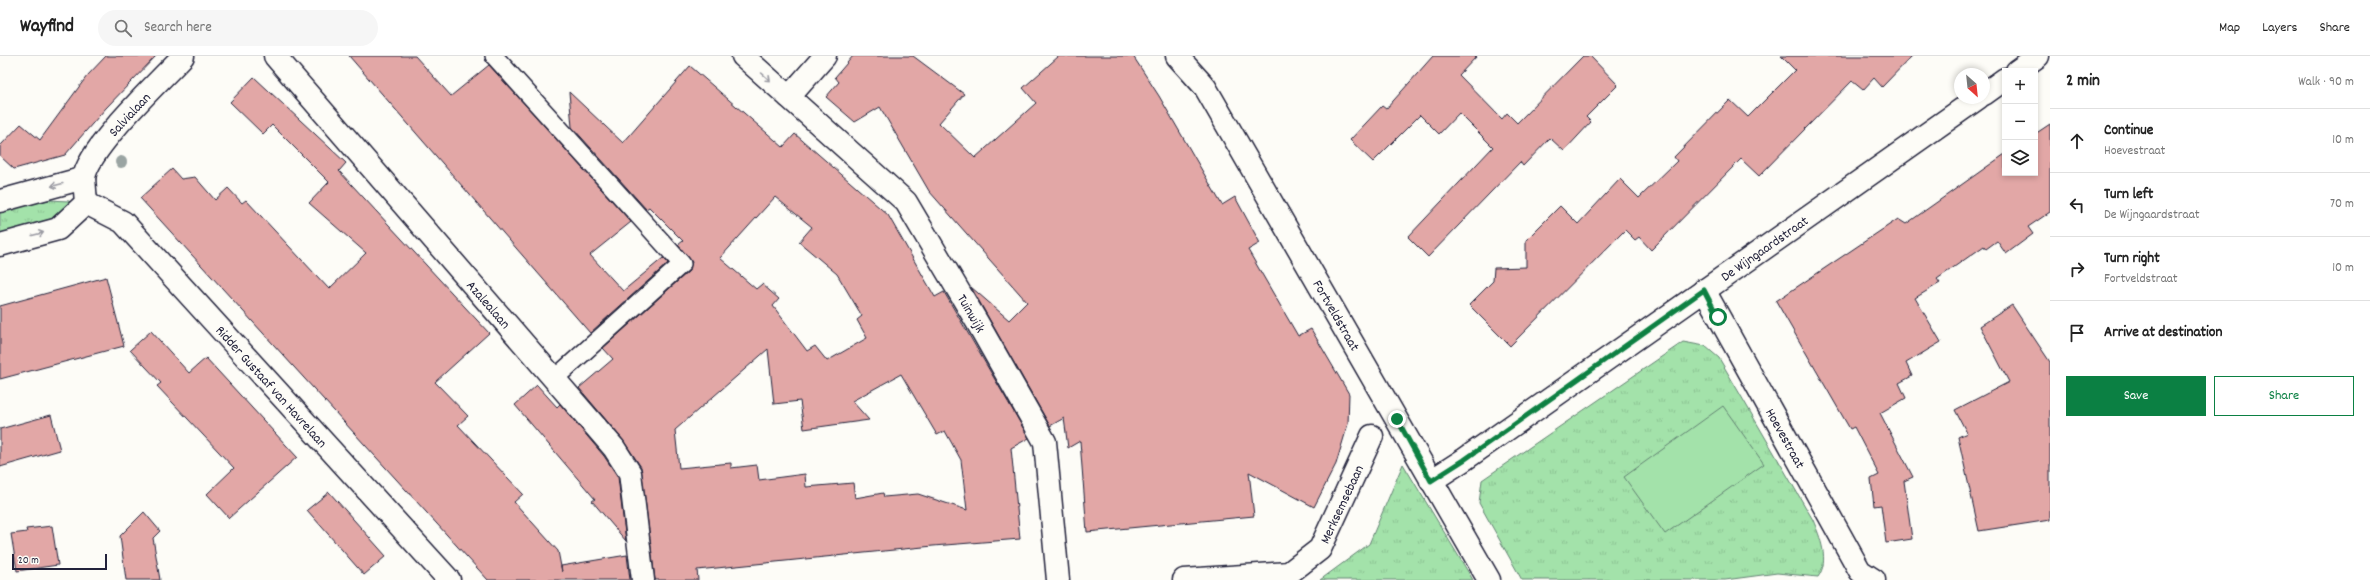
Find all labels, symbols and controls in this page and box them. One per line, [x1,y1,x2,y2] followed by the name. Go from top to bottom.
[98,10,378,46] search box
[20,14,74,41] text: Wayfind
[112,17,134,39] icon: search
[144,17,212,39] text: Search here
[2219,18,2240,38] text: Map
[2262,18,2297,38] text: Layers
[2319,18,2350,38] text: Share
[1954,68,1990,104] north arrow
[2002,68,2038,176] map controls
[2002,68,2038,104] button: +
[2066,70,2100,94] text: 2 min
[761,72,771,81] one-way arrow
[2298,73,2354,92] text: Walk · 90 m
[105,89,156,142] street label: Salvialaan
[2002,104,2038,140] button: −
[2104,120,2153,142] text: Continue
[2066,130,2088,152] icon: ahead
[2332,131,2354,150] text: 10 m
[2002,140,2038,176] button: layers
[2104,142,2165,161] text: Hoevestraat
[51,182,64,189] one-way arrow
[2104,184,2153,206] text: Turn left
[2066,194,2088,216] icon: left
[2330,195,2354,214] text: 70 m
[2104,206,2200,225] text: De Wijngaardstraat
[1717,212,1813,287] street label: De Wijngaardstraat
[31,230,44,237] one-way arrow
[2104,248,2160,270] text: Turn right
[2066,258,2088,280] icon: right
[2332,259,2354,278] text: 10 m
[2104,270,2178,289] text: Fortveldstraat
[461,277,514,334] street label: Azalealaan
[1307,277,1364,355] street label: Fortveldstraat
[951,291,989,337] street label: Tuinwijk
[1709,308,1727,326] route start
[210,322,331,453] street label: Ridder Gustaaf van Havrelaan
[2066,322,2088,344] icon: arrive
[2104,322,2222,344] text: Arrive at destination
[2066,376,2206,416] button: Save
[2214,376,2354,416] button: Share
[1759,405,1809,473] street label: Hoevestraat
[1388,410,1406,428] route end
[1316,462,1370,547] street label: Merksemsebaan
[12,552,107,571] scale bar
[18,553,39,569] text: 20 m

